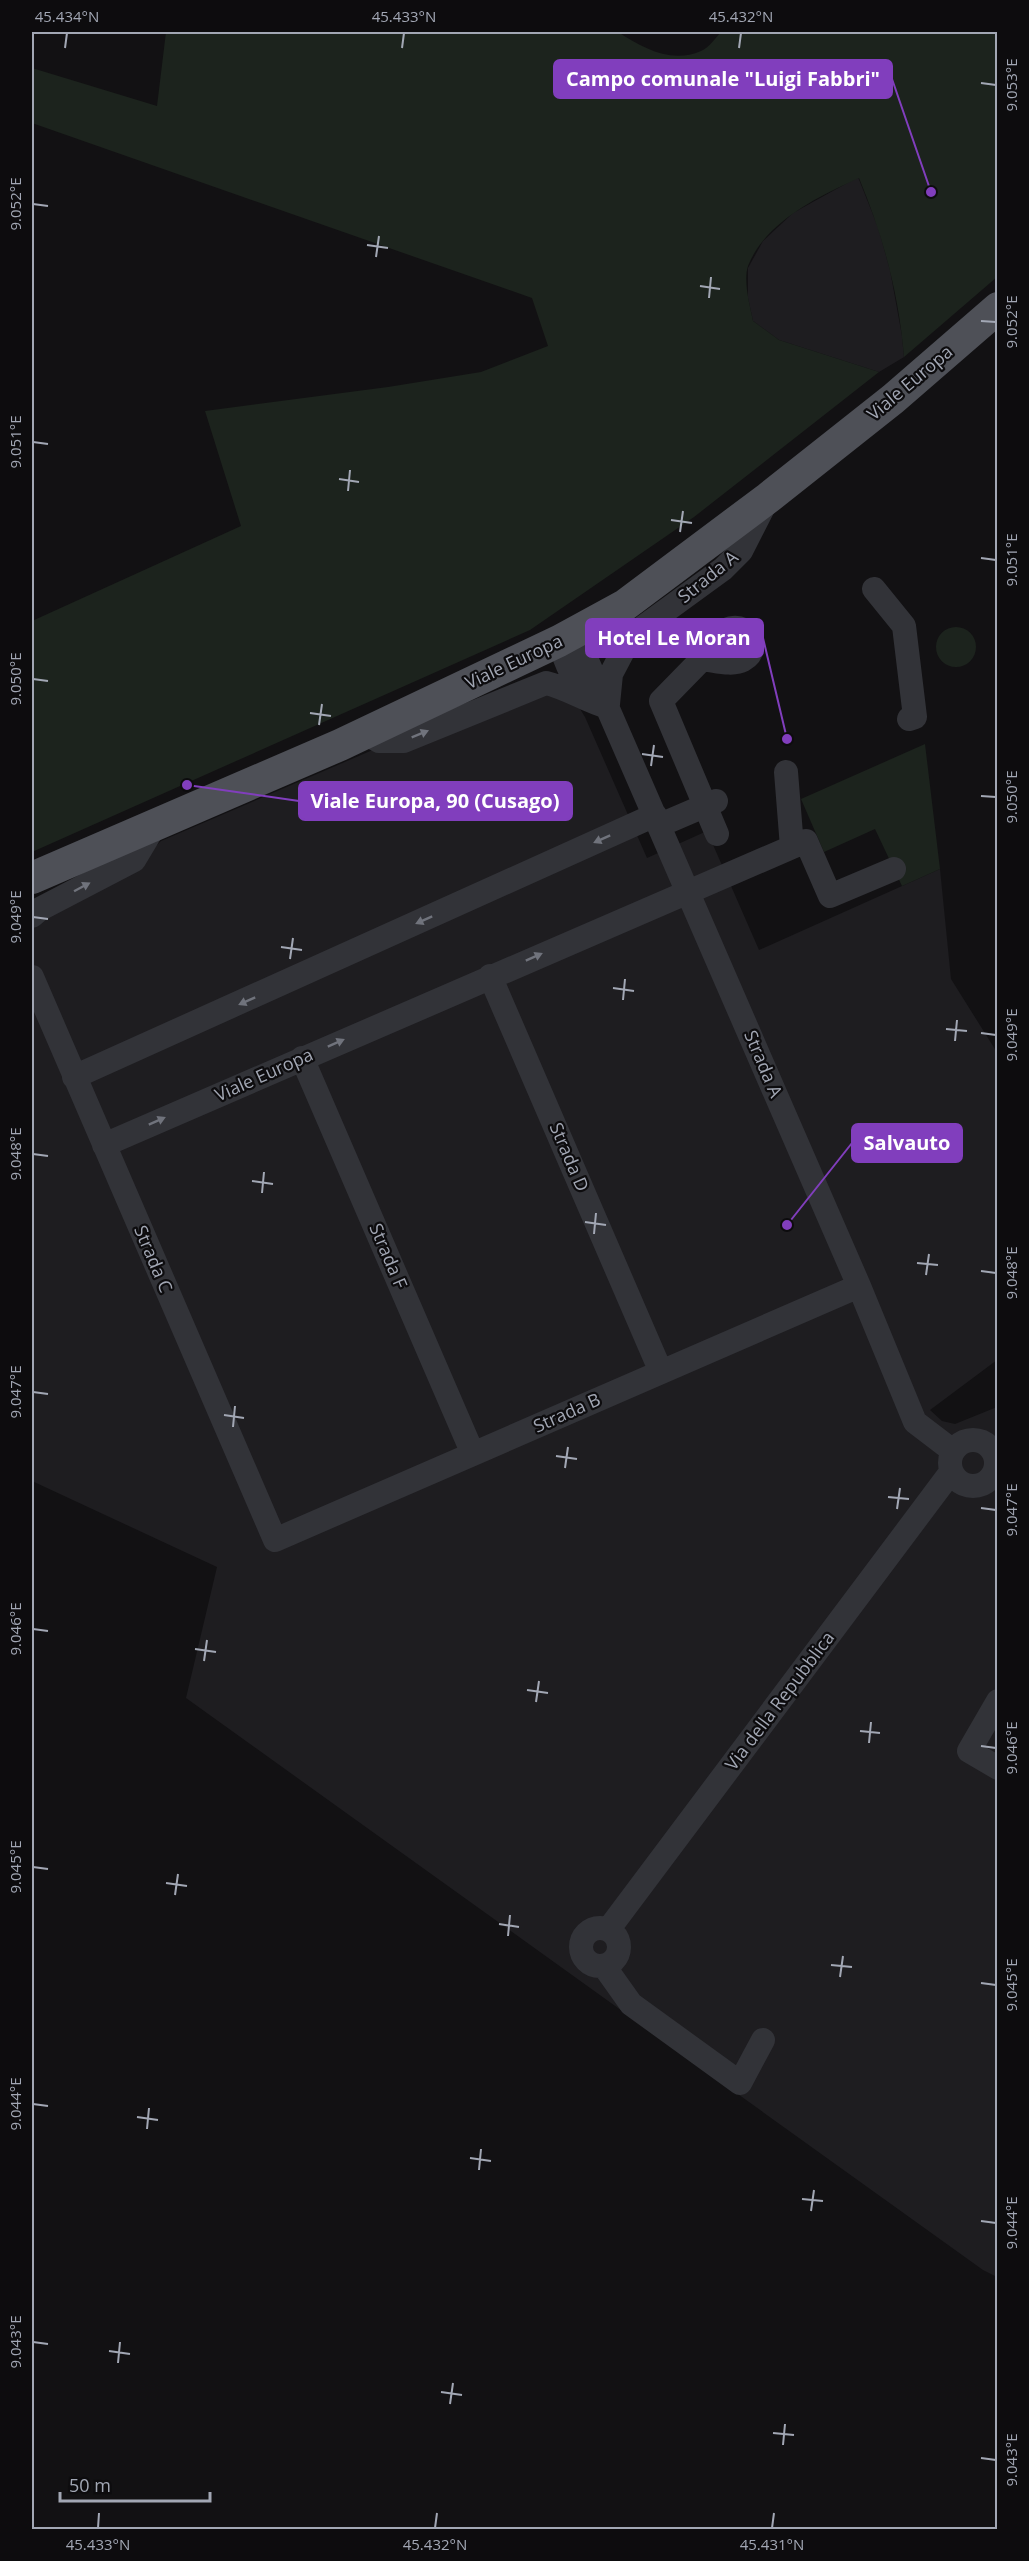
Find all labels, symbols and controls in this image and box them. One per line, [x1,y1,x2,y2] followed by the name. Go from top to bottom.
[35,6,99,26] text: 45.434°N
[372,6,436,26] text: 45.433°N
[709,6,773,26] text: 45.432°N
[1001,58,1021,112] text: 9.053°E
[554,60,892,98] callout: Campo comunale "Luigi Fabbri"
[566,65,880,92] text: Campo comunale "Luigi Fabbri"
[5,177,25,231] text: 9.052°E
[1001,295,1021,349] text: 9.052°E
[861,339,957,425] street label: Viale Europa
[5,415,25,469] text: 9.051°E
[1001,533,1021,587] text: 9.051°E
[672,544,743,608] street label: Strada A
[586,619,763,657] callout: Hotel Le Moran
[597,624,751,651] text: Hotel Le Moran
[461,628,566,694] street label: Viale Europa
[5,652,25,706] text: 9.050°E
[411,729,429,739] one-way arrow
[1001,770,1021,824] text: 9.050°E
[299,782,572,820] callout: Viale Europa, 90 (Cusago)
[311,787,559,814] text: Viale Europa, 90 (Cusago)
[593,835,610,844] one-way arrow
[74,882,91,892] one-way arrow
[5,890,25,944] text: 9.049°E
[415,915,433,925] one-way arrow
[526,952,544,962] one-way arrow
[238,996,255,1005] one-way arrow
[1001,1008,1021,1062] text: 9.049°E
[739,1026,789,1101] street label: Strada A
[328,1039,345,1048] one-way arrow
[211,1042,316,1106] street label: Viale Europa
[149,1116,167,1126] one-way arrow
[545,1119,595,1195] street label: Strada D
[852,1124,962,1162] callout: Salvauto
[5,1127,25,1181] text: 9.048°E
[864,1129,950,1156] text: Salvauto
[364,1219,413,1292] street label: Strada F
[129,1221,179,1296] street label: Strada C
[1001,1246,1021,1300] text: 9.048°E
[5,1365,25,1419] text: 9.047°E
[529,1387,604,1437] street label: Strada B
[1001,1483,1021,1537] text: 9.047°E
[5,1602,25,1656] text: 9.046°E
[719,1626,839,1775] street label: Via della Repubblica
[1001,1721,1021,1775] text: 9.046°E
[5,1840,25,1894] text: 9.045°E
[1001,1958,1021,2012] text: 9.045°E
[5,2077,25,2131] text: 9.044°E
[1001,2196,1021,2250] text: 9.044°E
[5,2315,25,2369] text: 9.043°E
[1001,2433,1021,2487] text: 9.043°E
[60,2465,210,2503] scale bar
[69,2473,111,2497] text: 50 m
[66,2534,130,2554] text: 45.433°N
[403,2534,467,2554] text: 45.432°N
[740,2534,804,2554] text: 45.431°N

